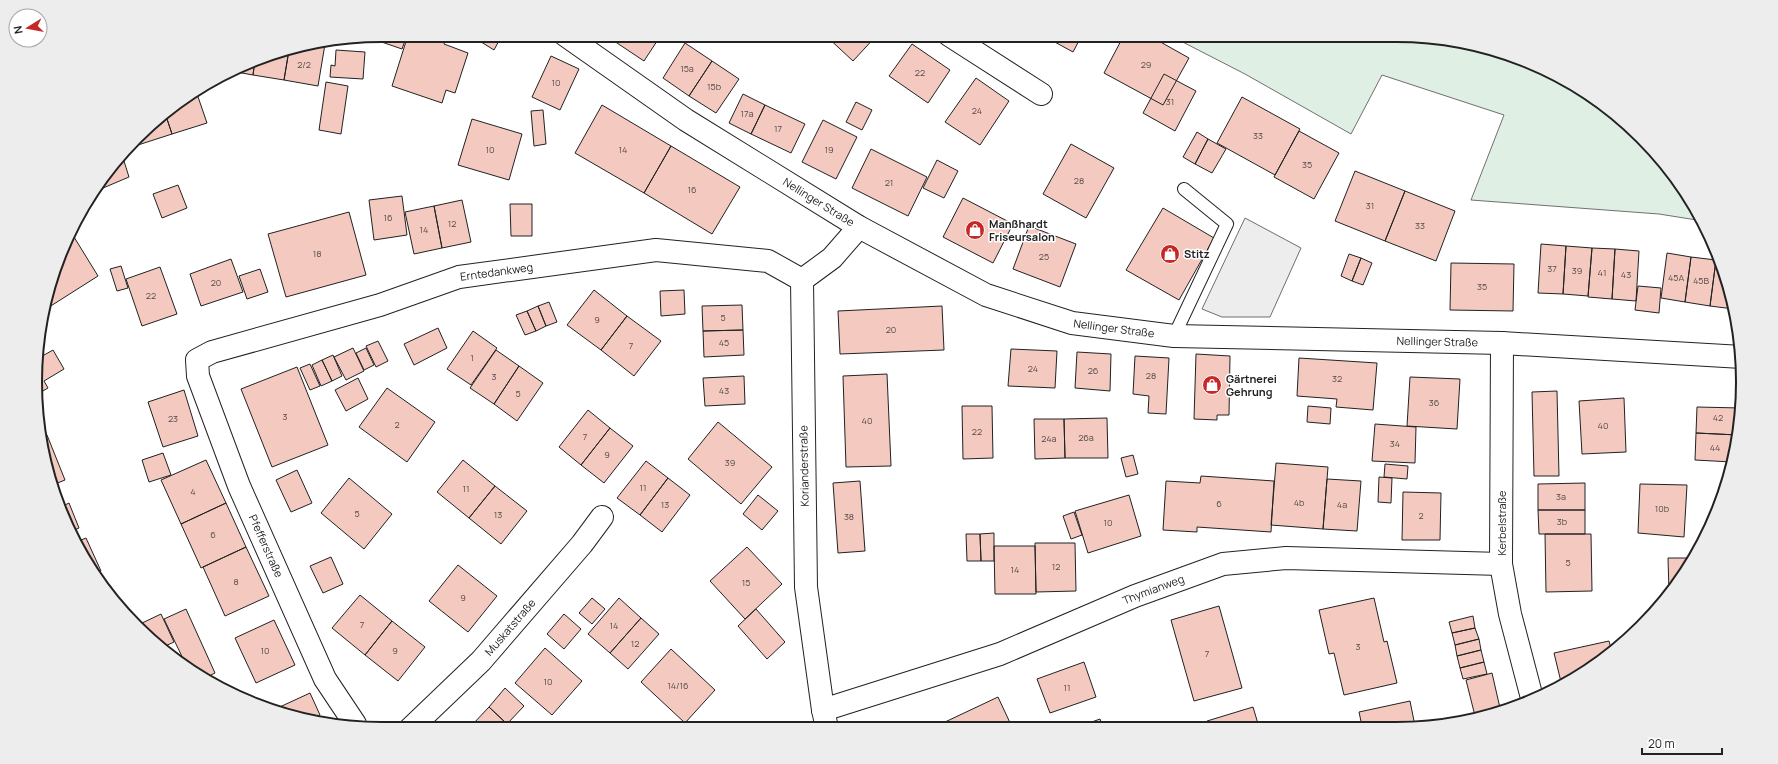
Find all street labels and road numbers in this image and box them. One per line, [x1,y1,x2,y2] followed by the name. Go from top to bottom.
[780,174,858,230] street label: Nellinger Straße
[459,259,534,284] street label: Erntedankweg
[1073,315,1156,341] street label: Nellinger Straße
[1396,333,1479,349] street label: Nellinger Straße
[795,425,812,507] street label: Korianderstraße
[1494,490,1509,556] street label: Kerbelstraße
[246,512,287,580] street label: Pfefferstraße
[1120,571,1186,608] street label: Thymianweg
[481,595,539,658] street label: Muskatstraße

